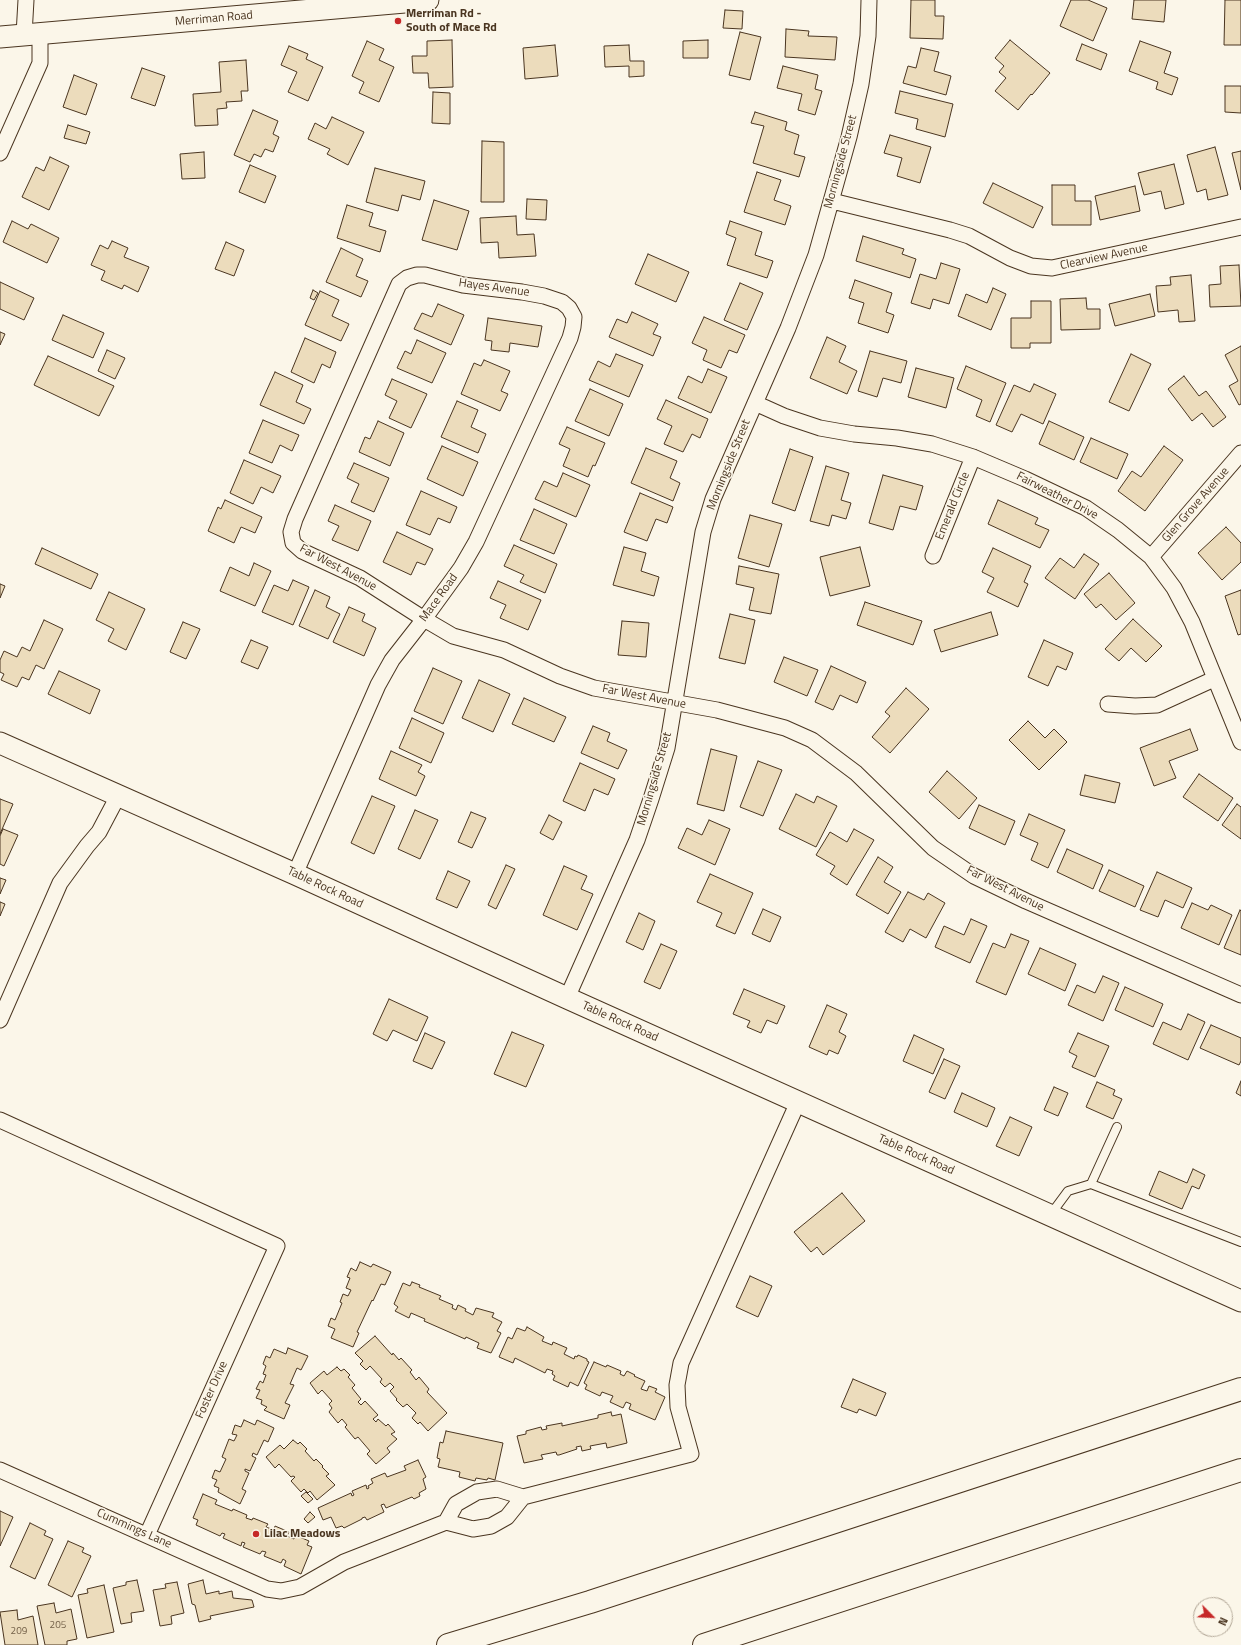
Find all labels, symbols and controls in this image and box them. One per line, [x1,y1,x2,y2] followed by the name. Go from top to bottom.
[406,7,497,35] place label: Merriman Rd - South of Mace Rd
[174,8,254,30] street label: Merriman Road
[393,16,403,26] marker: Merriman Rd - South of Mace Rd
[822,114,860,210] street label: Morningside Street
[1059,241,1149,273] street label: Clearview Avenue
[458,276,530,300] street label: Hayes Avenue
[704,418,754,512] street label: Morningside Street
[1159,464,1233,546] street label: Glen Grove Avenue
[1014,469,1100,523] street label: Fairweather Drive
[933,470,973,542] street label: Emerald Circle
[297,542,379,594] street label: Far West Avenue
[417,571,461,625] street label: Mace Road
[601,682,687,712] street label: Far West Avenue
[635,731,675,827] street label: Morningside Street
[964,863,1046,915] street label: Far West Avenue
[285,864,365,912] street label: Table Rock Road
[579,999,661,1045] street label: Table Rock Road
[875,1132,957,1178] street label: Table Rock Road
[193,1359,231,1421] street label: Foster Drive
[94,1506,174,1552] street label: Cummings Lane
[264,1527,340,1541] place label: Lilac Meadows
[251,1529,261,1539] marker: Lilac Meadows
[1193,1597,1233,1637] north arrow
[1214,1615,1232,1628] text: N
[50,1620,66,1632] house number: 205
[11,1626,27,1638] house number: 209

